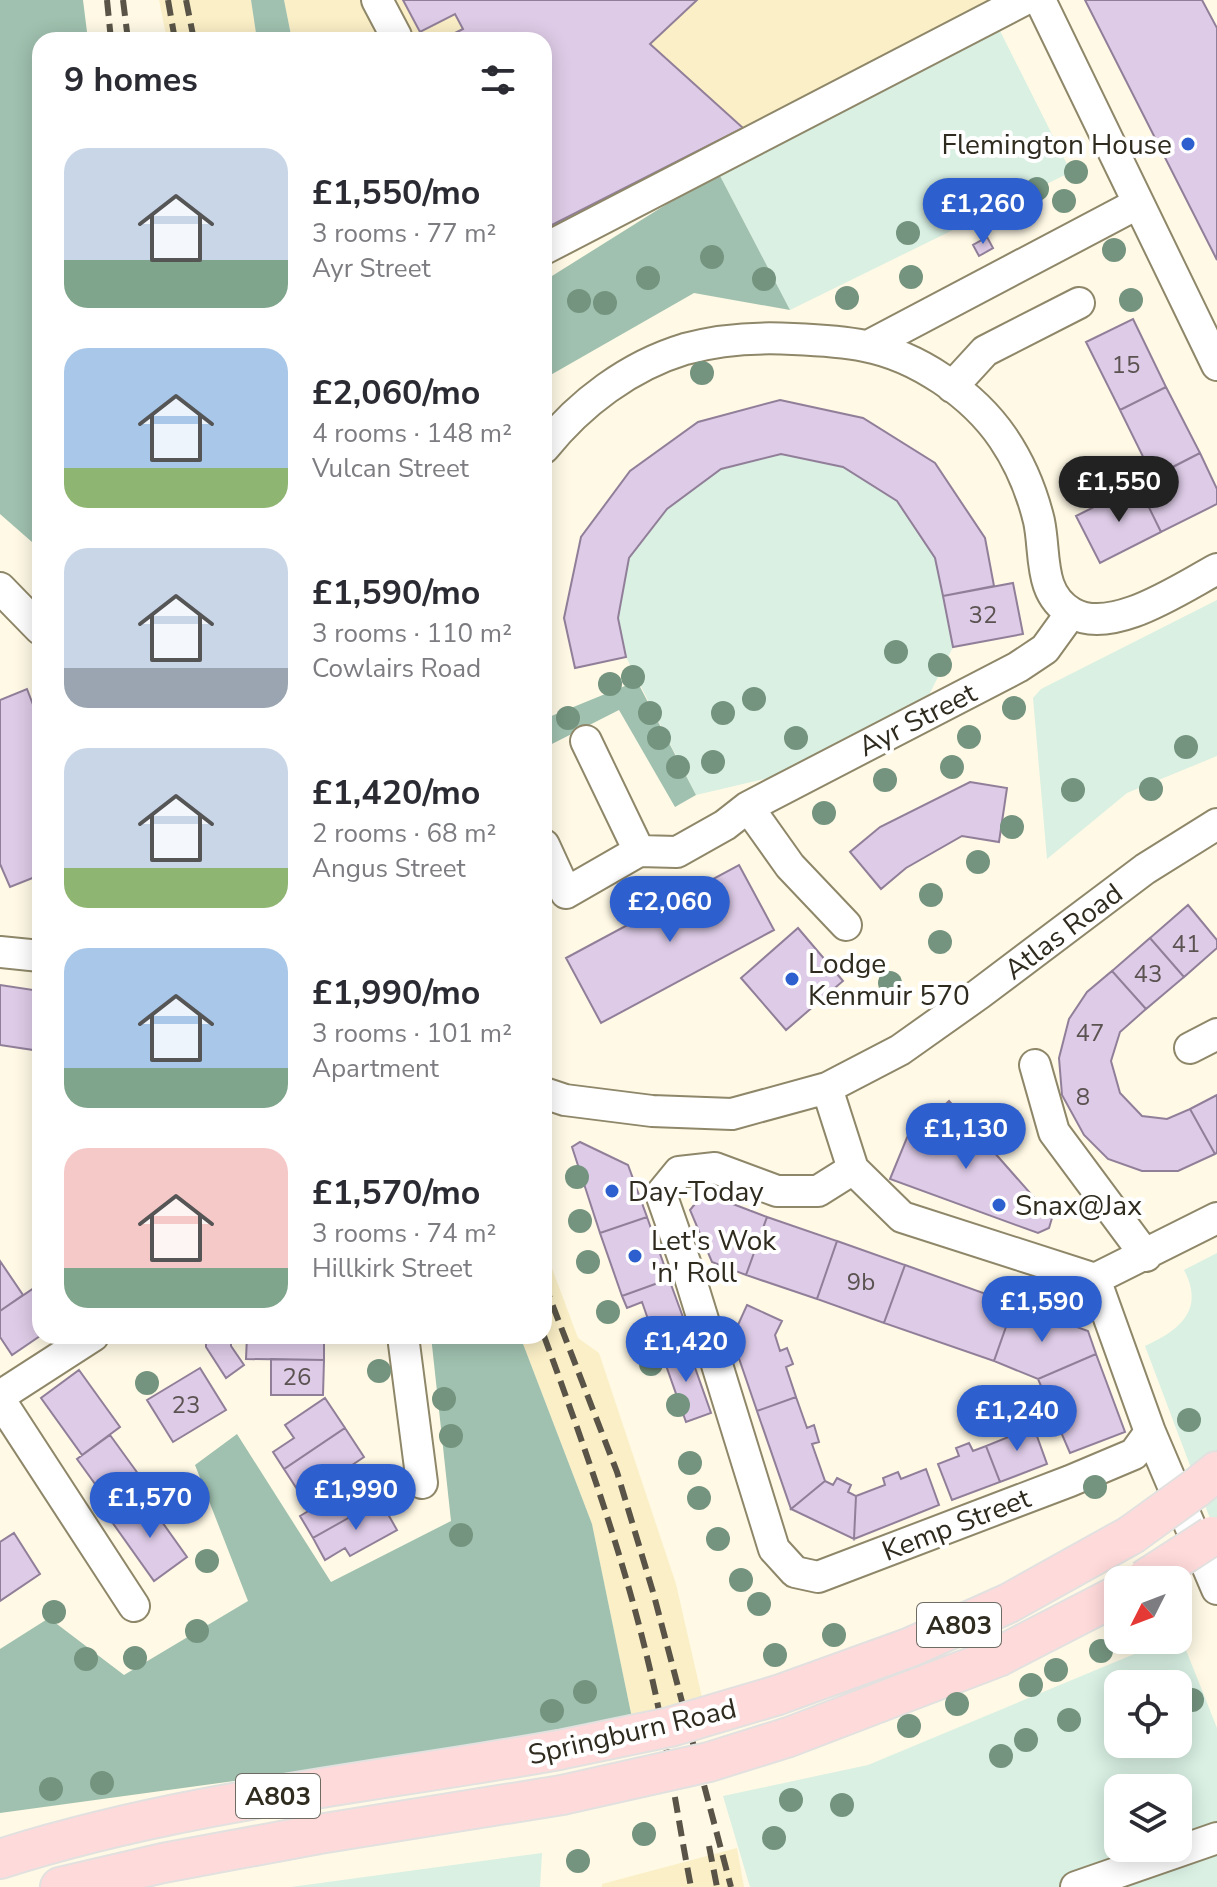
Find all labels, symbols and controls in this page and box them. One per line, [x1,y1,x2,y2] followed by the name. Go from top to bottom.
[64,57,198,103] text: 9 homes
[476,58,520,102] icon: filters
[942,126,1172,164] place label: Flemington House
[1179,135,1197,153] marker: Flemington House
[312,170,480,216] text: £1,550/mo
[918,178,1048,246] pin: £1,260
[128,180,224,276] icon: home
[941,186,1025,221] text: £1,260
[312,216,496,251] text: 3 rooms · 77 m²
[312,251,431,286] text: Ayr Street
[1112,349,1140,381] house number: 15
[312,370,480,416] text: £2,060/mo
[128,380,224,476] icon: home
[312,416,512,451] text: 4 rooms · 148 m²
[312,451,469,486] text: Vulcan Street
[1054,456,1184,524] pin: £1,550
[1077,464,1161,499] text: £1,550
[312,570,480,616] text: £1,590/mo
[128,580,224,676] icon: home
[969,599,997,631] house number: 32
[312,616,512,651] text: 3 rooms · 110 m²
[312,651,481,686] text: Cowlairs Road
[852,674,983,766] street label: Ayr Street
[312,770,480,816] text: £1,420/mo
[128,780,224,876] icon: home
[312,816,496,851] text: 2 rooms · 68 m²
[312,851,466,886] text: Angus Street
[997,875,1130,989] street label: Atlas Road
[605,876,735,944] pin: £2,060
[628,884,712,919] text: £2,060
[1172,928,1200,960] house number: 41
[808,945,970,1015] place label: Lodge Kenmuir 570
[1134,958,1162,990] house number: 43
[312,970,480,1016] text: £1,990/mo
[783,970,801,988] marker: Lodge Kenmuir 570
[128,980,224,1076] icon: home
[312,1016,512,1051] text: 3 rooms · 101 m²
[1076,1017,1104,1049] house number: 47
[312,1051,439,1086] text: Apartment
[1076,1081,1090,1113] house number: 8
[901,1103,1031,1171] pin: £1,130
[924,1111,1008,1146] text: £1,130
[312,1170,480,1216] text: £1,570/mo
[628,1173,764,1211] place label: Day-Today
[128,1180,224,1276] icon: home
[603,1182,621,1200] marker: Day-Today
[1015,1187,1142,1225] place label: Snax@Jax
[990,1196,1008,1214] marker: Snax@Jax
[312,1216,496,1251] text: 3 rooms · 74 m²
[651,1222,777,1292] place label: Let's Wok 'n' Roll
[626,1247,644,1265] marker: Let's Wok 'n' Roll
[312,1251,472,1286] text: Hillkirk Street
[847,1266,875,1298] house number: 9b
[977,1276,1107,1344] pin: £1,590
[1000,1284,1084,1319] text: £1,590
[621,1316,751,1384] pin: £1,420
[644,1324,728,1359] text: £1,420
[283,1361,311,1393] house number: 26
[952,1385,1082,1453] pin: £1,240
[172,1389,200,1421] house number: 23
[975,1393,1059,1428] text: £1,240
[291,1464,421,1532] pin: £1,990
[85,1472,215,1540] pin: £1,570
[314,1472,398,1507] text: £1,990
[877,1479,1036,1571] street label: Kemp Street
[108,1480,192,1515] text: £1,570
[1104,1566,1192,1654] north arrow
[1104,1566,1192,1862] map controls
[917,1603,1001,1647] road number: A803
[1104,1670,1192,1758] button: locate
[524,1690,740,1774] street label: Springburn Road
[236,1774,320,1818] road number: A803
[1104,1774,1192,1862] button: layers

